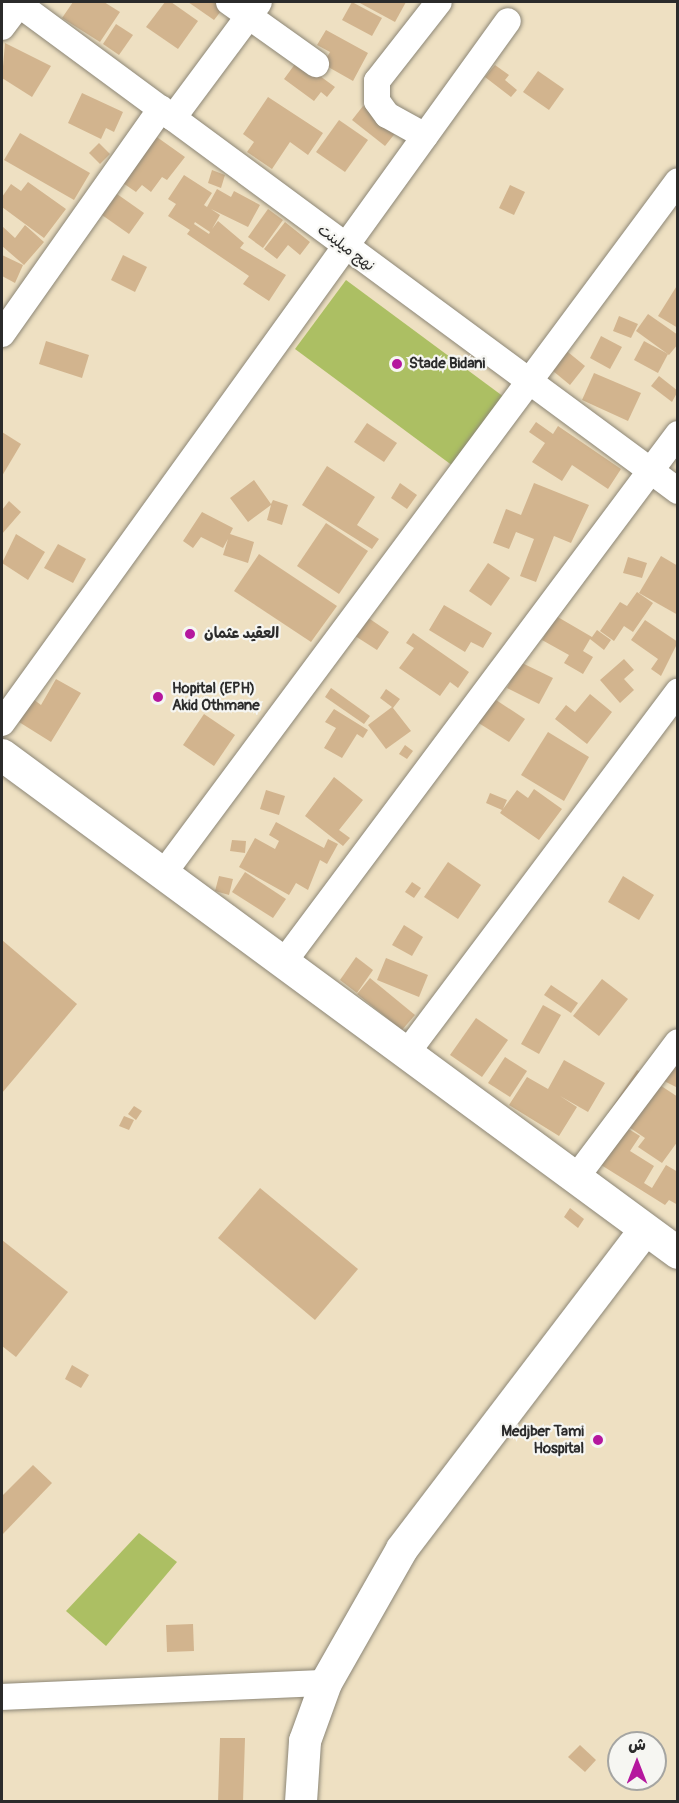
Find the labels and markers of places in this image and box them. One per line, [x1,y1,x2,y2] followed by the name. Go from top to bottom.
[409,355,485,373] place label: Stade Bidani
[390,357,404,371] marker: Stade Bidani
[181,625,199,643] marker: العقيد عثمان
[204,625,279,643] place label: العقيد عثمان
[172,679,260,714] place label: Hopital (EPH) Akid Othmane
[149,688,167,706] marker: Hopital (EPH) Akid Othmane
[501,1422,584,1457] place label: Medjber Tami Hospital
[589,1431,607,1449] marker: Medjber Tami Hospital

